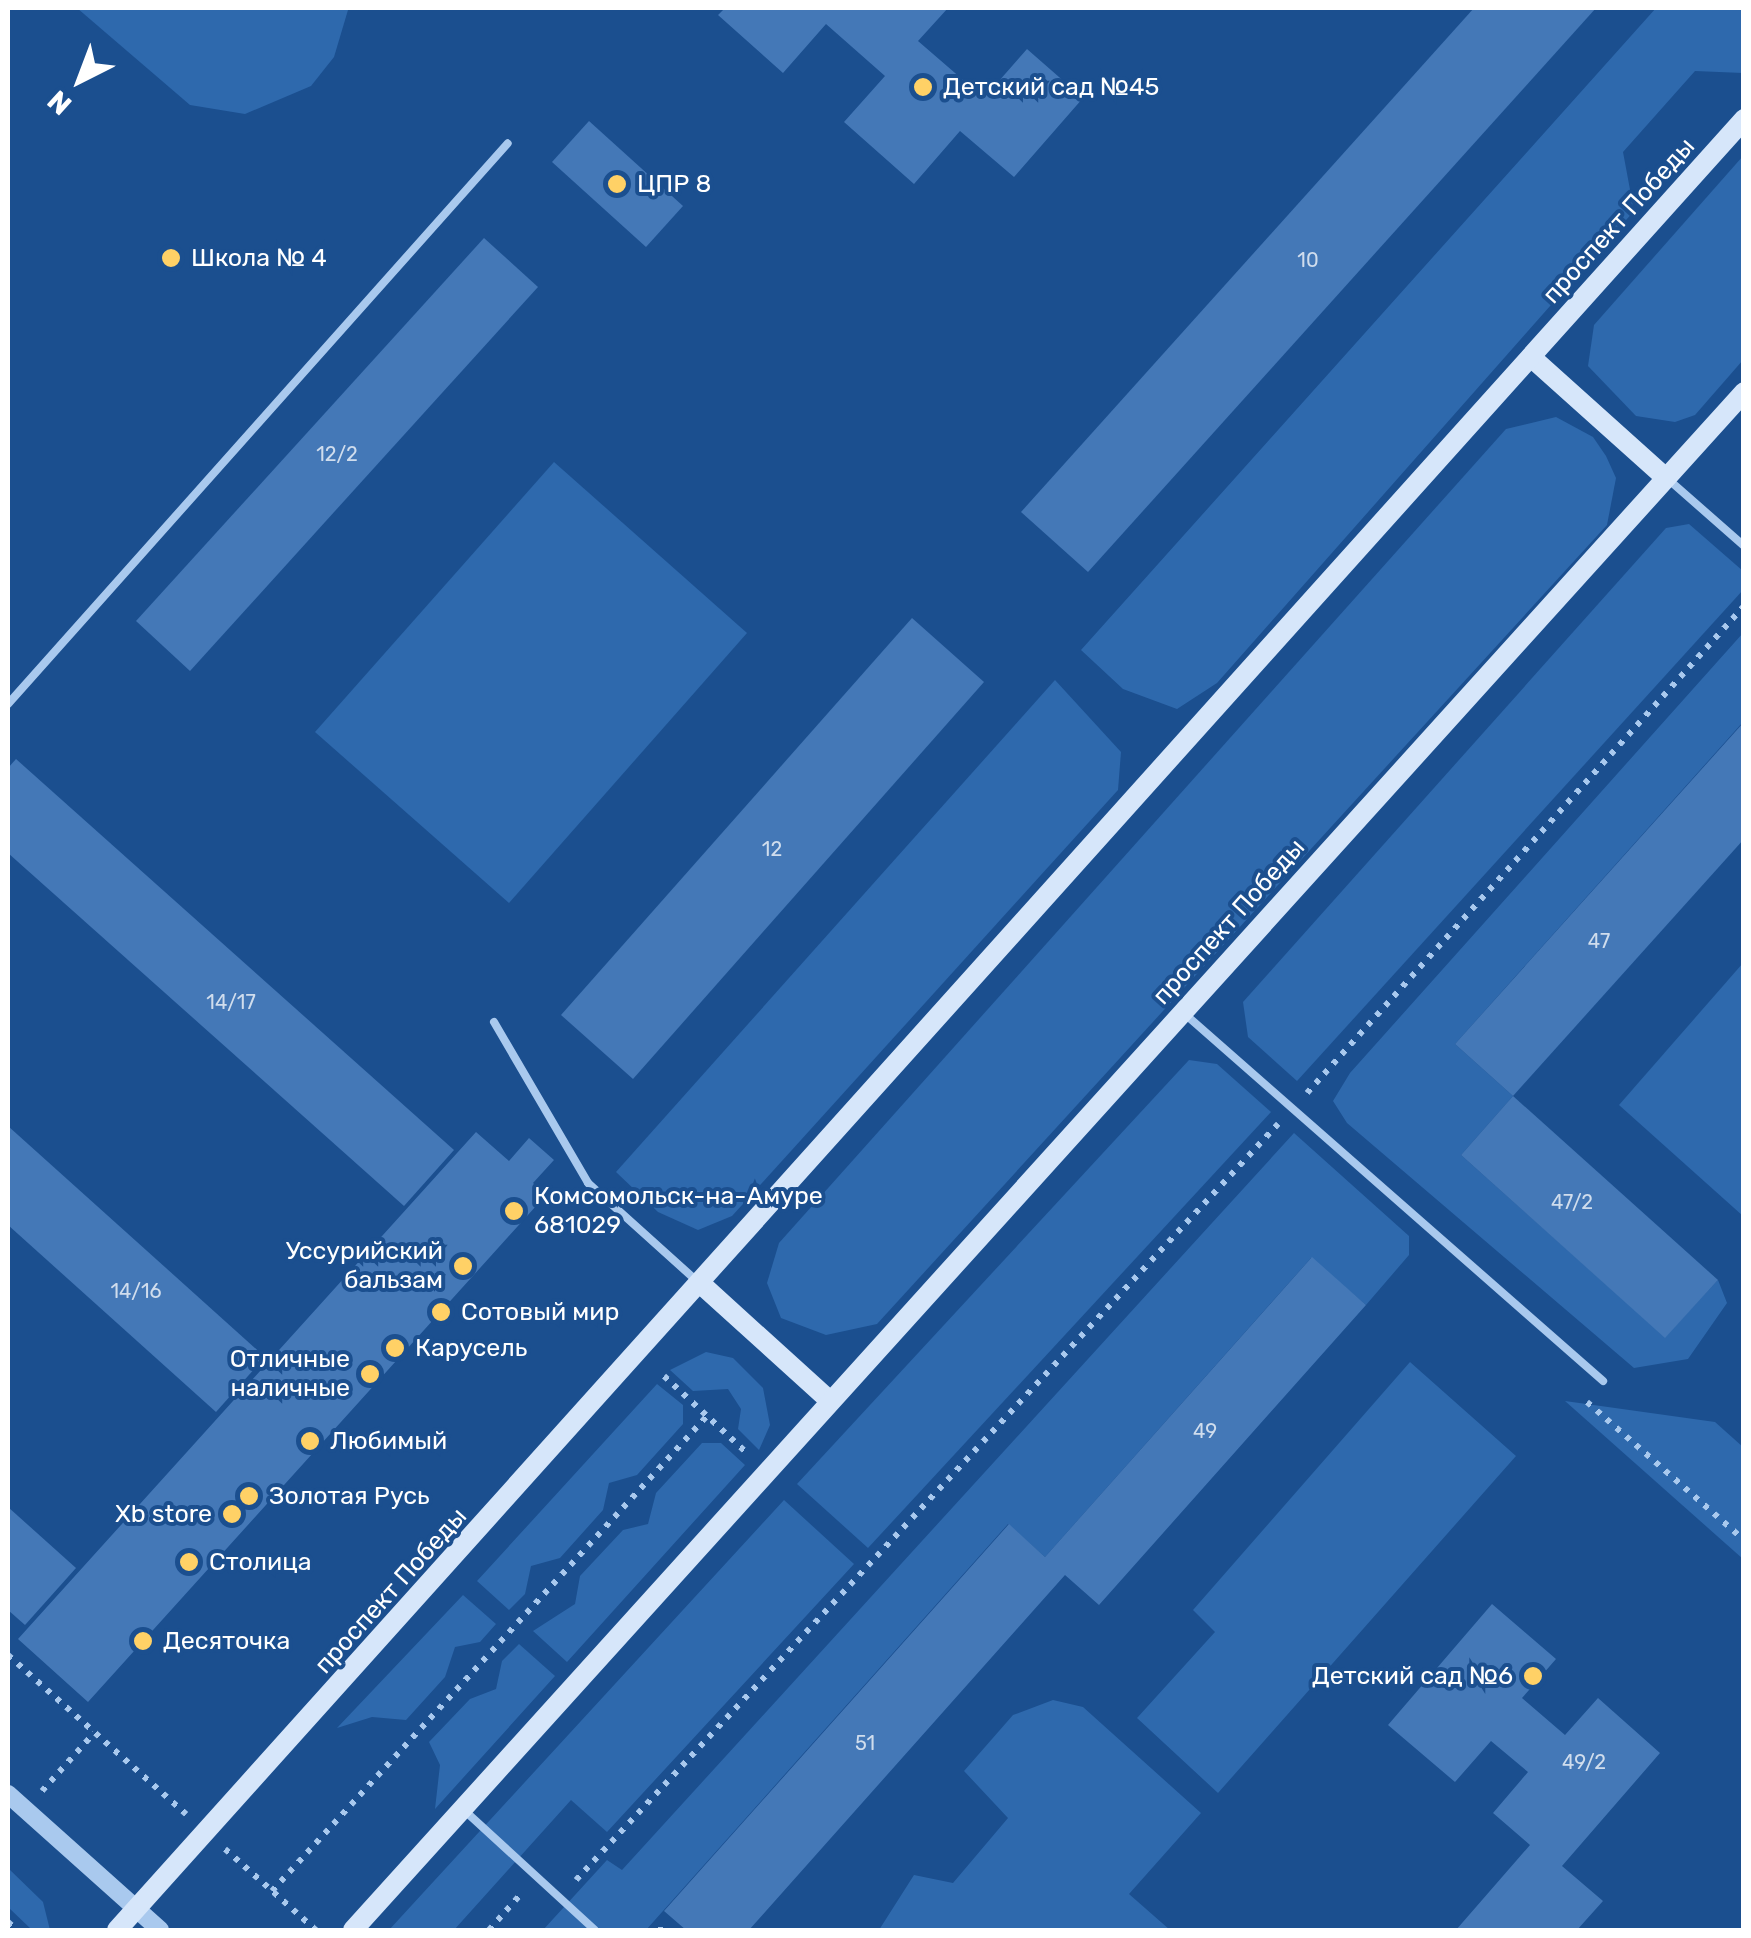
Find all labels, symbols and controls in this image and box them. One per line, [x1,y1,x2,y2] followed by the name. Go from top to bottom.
[30,30,130,130] north arrow
[943,72,1159,102] place label: Детский сад №45
[912,76,934,98] marker: Детский сад №45
[41,84,78,122] text: N
[1537,132,1701,310] street label: проспект Победы
[637,169,711,199] place label: ЦПР 8
[606,173,628,195] marker: ЦПР 8
[191,243,327,273] place label: Школа № 4
[160,247,182,269] marker: Школа № 4
[1297,248,1319,272] house number: 10
[316,442,358,466] house number: 12/2
[1147,833,1311,1011] street label: проспект Победы
[762,837,782,861] house number: 12
[1588,929,1610,953] house number: 47
[206,990,256,1014] house number: 14/17
[534,1182,823,1241] place label: Комсомольск-на-Амуре 681029
[1551,1190,1593,1214] house number: 47/2
[503,1200,525,1222] marker: Комсомольск-на-Амуре 681029
[286,1237,443,1296] place label: Уссурийский бальзам
[452,1255,474,1277] marker: Уссурийский бальзам
[110,1279,162,1303] house number: 14/16
[461,1297,619,1327] place label: Сотовый мир
[430,1301,452,1323] marker: Сотовый мир
[415,1333,527,1363] place label: Карусель
[384,1337,406,1359] marker: Карусель
[230,1345,350,1404] place label: Отличные наличные
[359,1363,381,1385] marker: Отличные наличные
[1193,1419,1217,1443] house number: 49
[330,1426,447,1456] place label: Любимый
[299,1430,321,1452] marker: Любимый
[269,1481,429,1511] place label: Золотая Русь
[238,1485,260,1507] marker: Золотая Русь
[115,1499,212,1529] place label: Xb store
[309,1502,473,1680] street label: проспект Победы
[221,1503,243,1525] marker: Xb store
[209,1547,312,1577] place label: Столица
[178,1551,200,1573] marker: Столица
[163,1626,290,1656] place label: Десяточка
[132,1630,154,1652] marker: Десяточка
[1312,1661,1513,1691] place label: Детский сад №6
[1522,1665,1544,1687] marker: Детский сад №6
[855,1731,875,1755] house number: 51
[1562,1750,1606,1774] house number: 49/2

